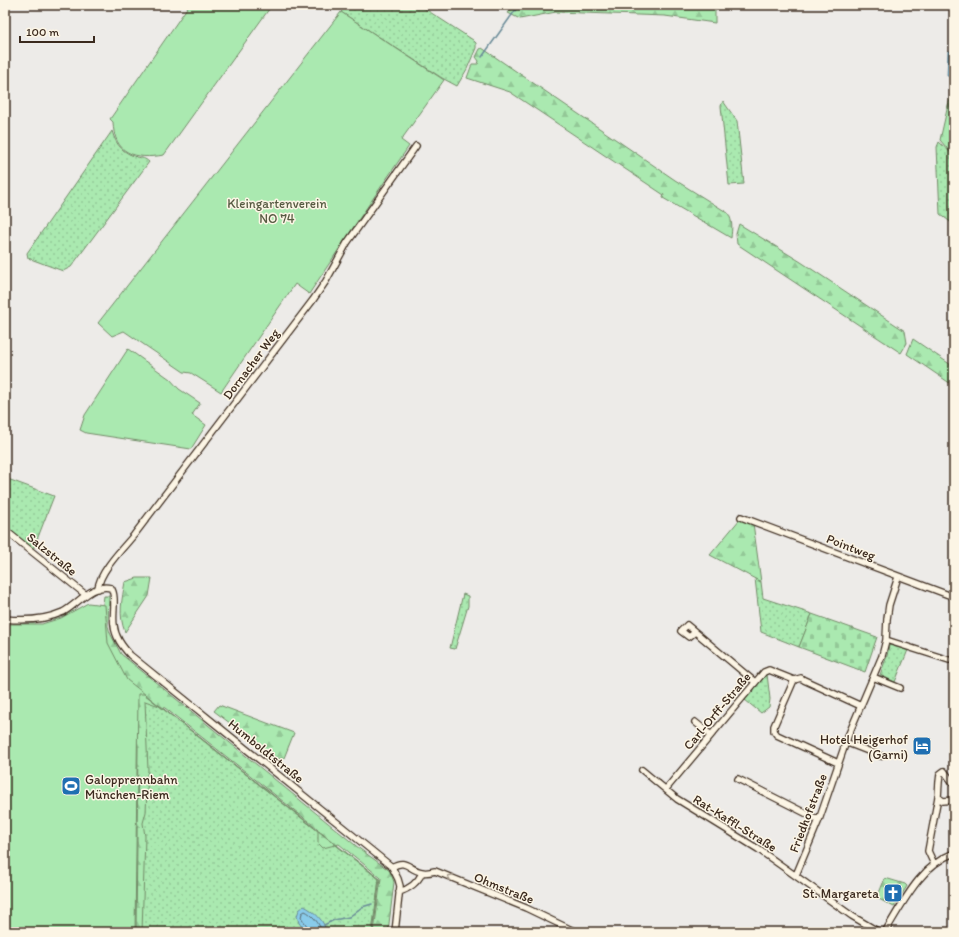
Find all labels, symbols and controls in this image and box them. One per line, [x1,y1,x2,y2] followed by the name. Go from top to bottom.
[20,18,94,44] scale bar
[26,25,59,39] text: 100 m
[227,196,327,226] park label: Kleingartenverein NO 74
[220,325,283,402] street label: Dornacher Weg
[24,529,80,579] street label: Salzstraße
[824,531,878,563] street label: Pointweg
[680,669,754,753] street label: Carl-Orff-Straße
[225,716,307,786] street label: Humboldtstraße
[820,732,908,762] place label: Hotel Heigerhof (Garni)
[911,735,933,757] hotel icon: Hotel Heigerhof (Garni)
[786,771,830,855] street label: Friedhofstraße
[85,772,178,802] place label: Galopprennbahn München-Riem
[60,775,82,797] sports icon: Galopprennbahn München-Riem
[690,791,780,855] street label: Rat-Kaffl-Straße
[472,869,536,907] street label: Ohmstraße
[447,874,454,882] one-way arrow
[882,882,904,904] church icon: St. Margareta
[802,886,879,901] place label: St. Margareta

